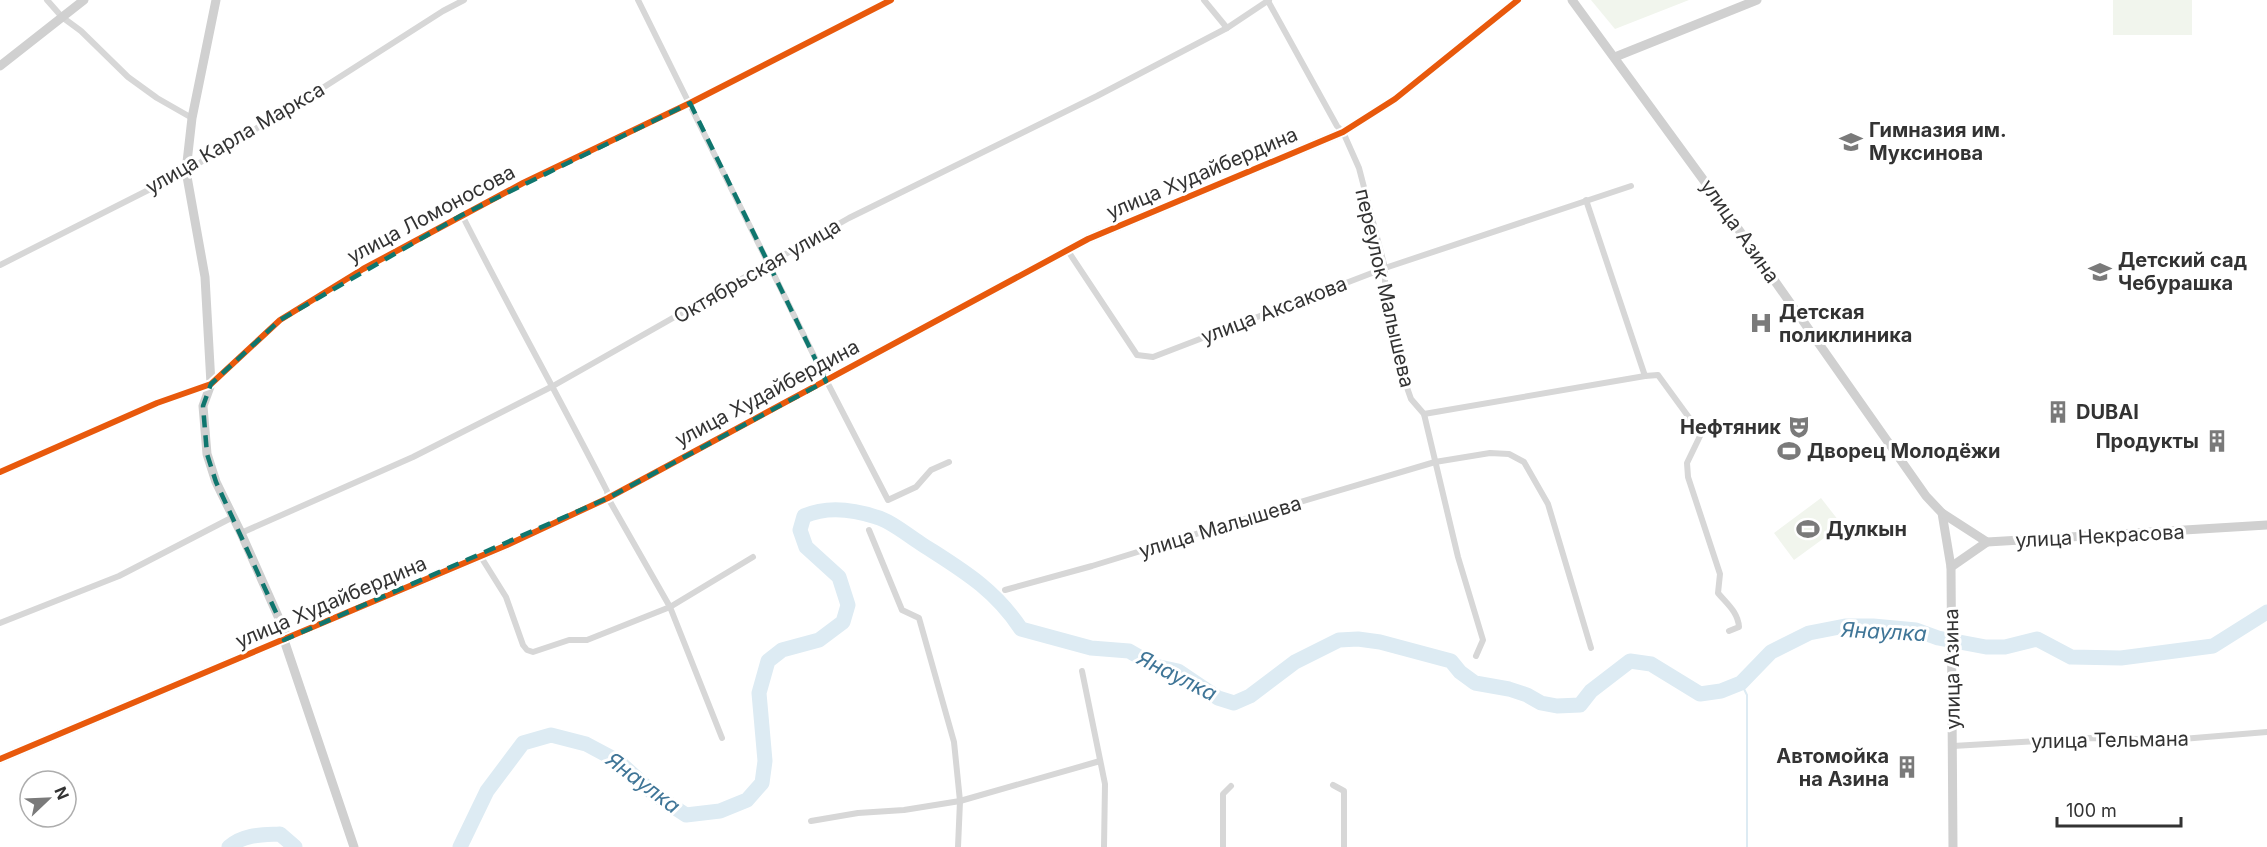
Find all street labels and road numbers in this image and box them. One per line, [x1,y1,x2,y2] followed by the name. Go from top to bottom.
[141,77,329,199] street label: улица Карла Маркса
[1103,122,1301,224] street label: улица Худайбердина
[343,160,519,268] street label: улица Ломоносова
[1695,175,1785,287] street label: улица Азина
[1350,186,1420,390] street label: переулок Малышева
[669,213,845,329] street label: Октябрьская улица
[1198,271,1350,349] street label: улица Аксакова
[671,334,863,452] street label: улица Худайбердина
[1136,491,1304,563] street label: улица Малышева
[2015,520,2185,552] street label: улица Некрасова
[232,551,430,653] street label: улица Худайбердина
[1939,608,1965,730] street label: улица Азина
[2031,727,2189,753] street label: улица Тельмана

